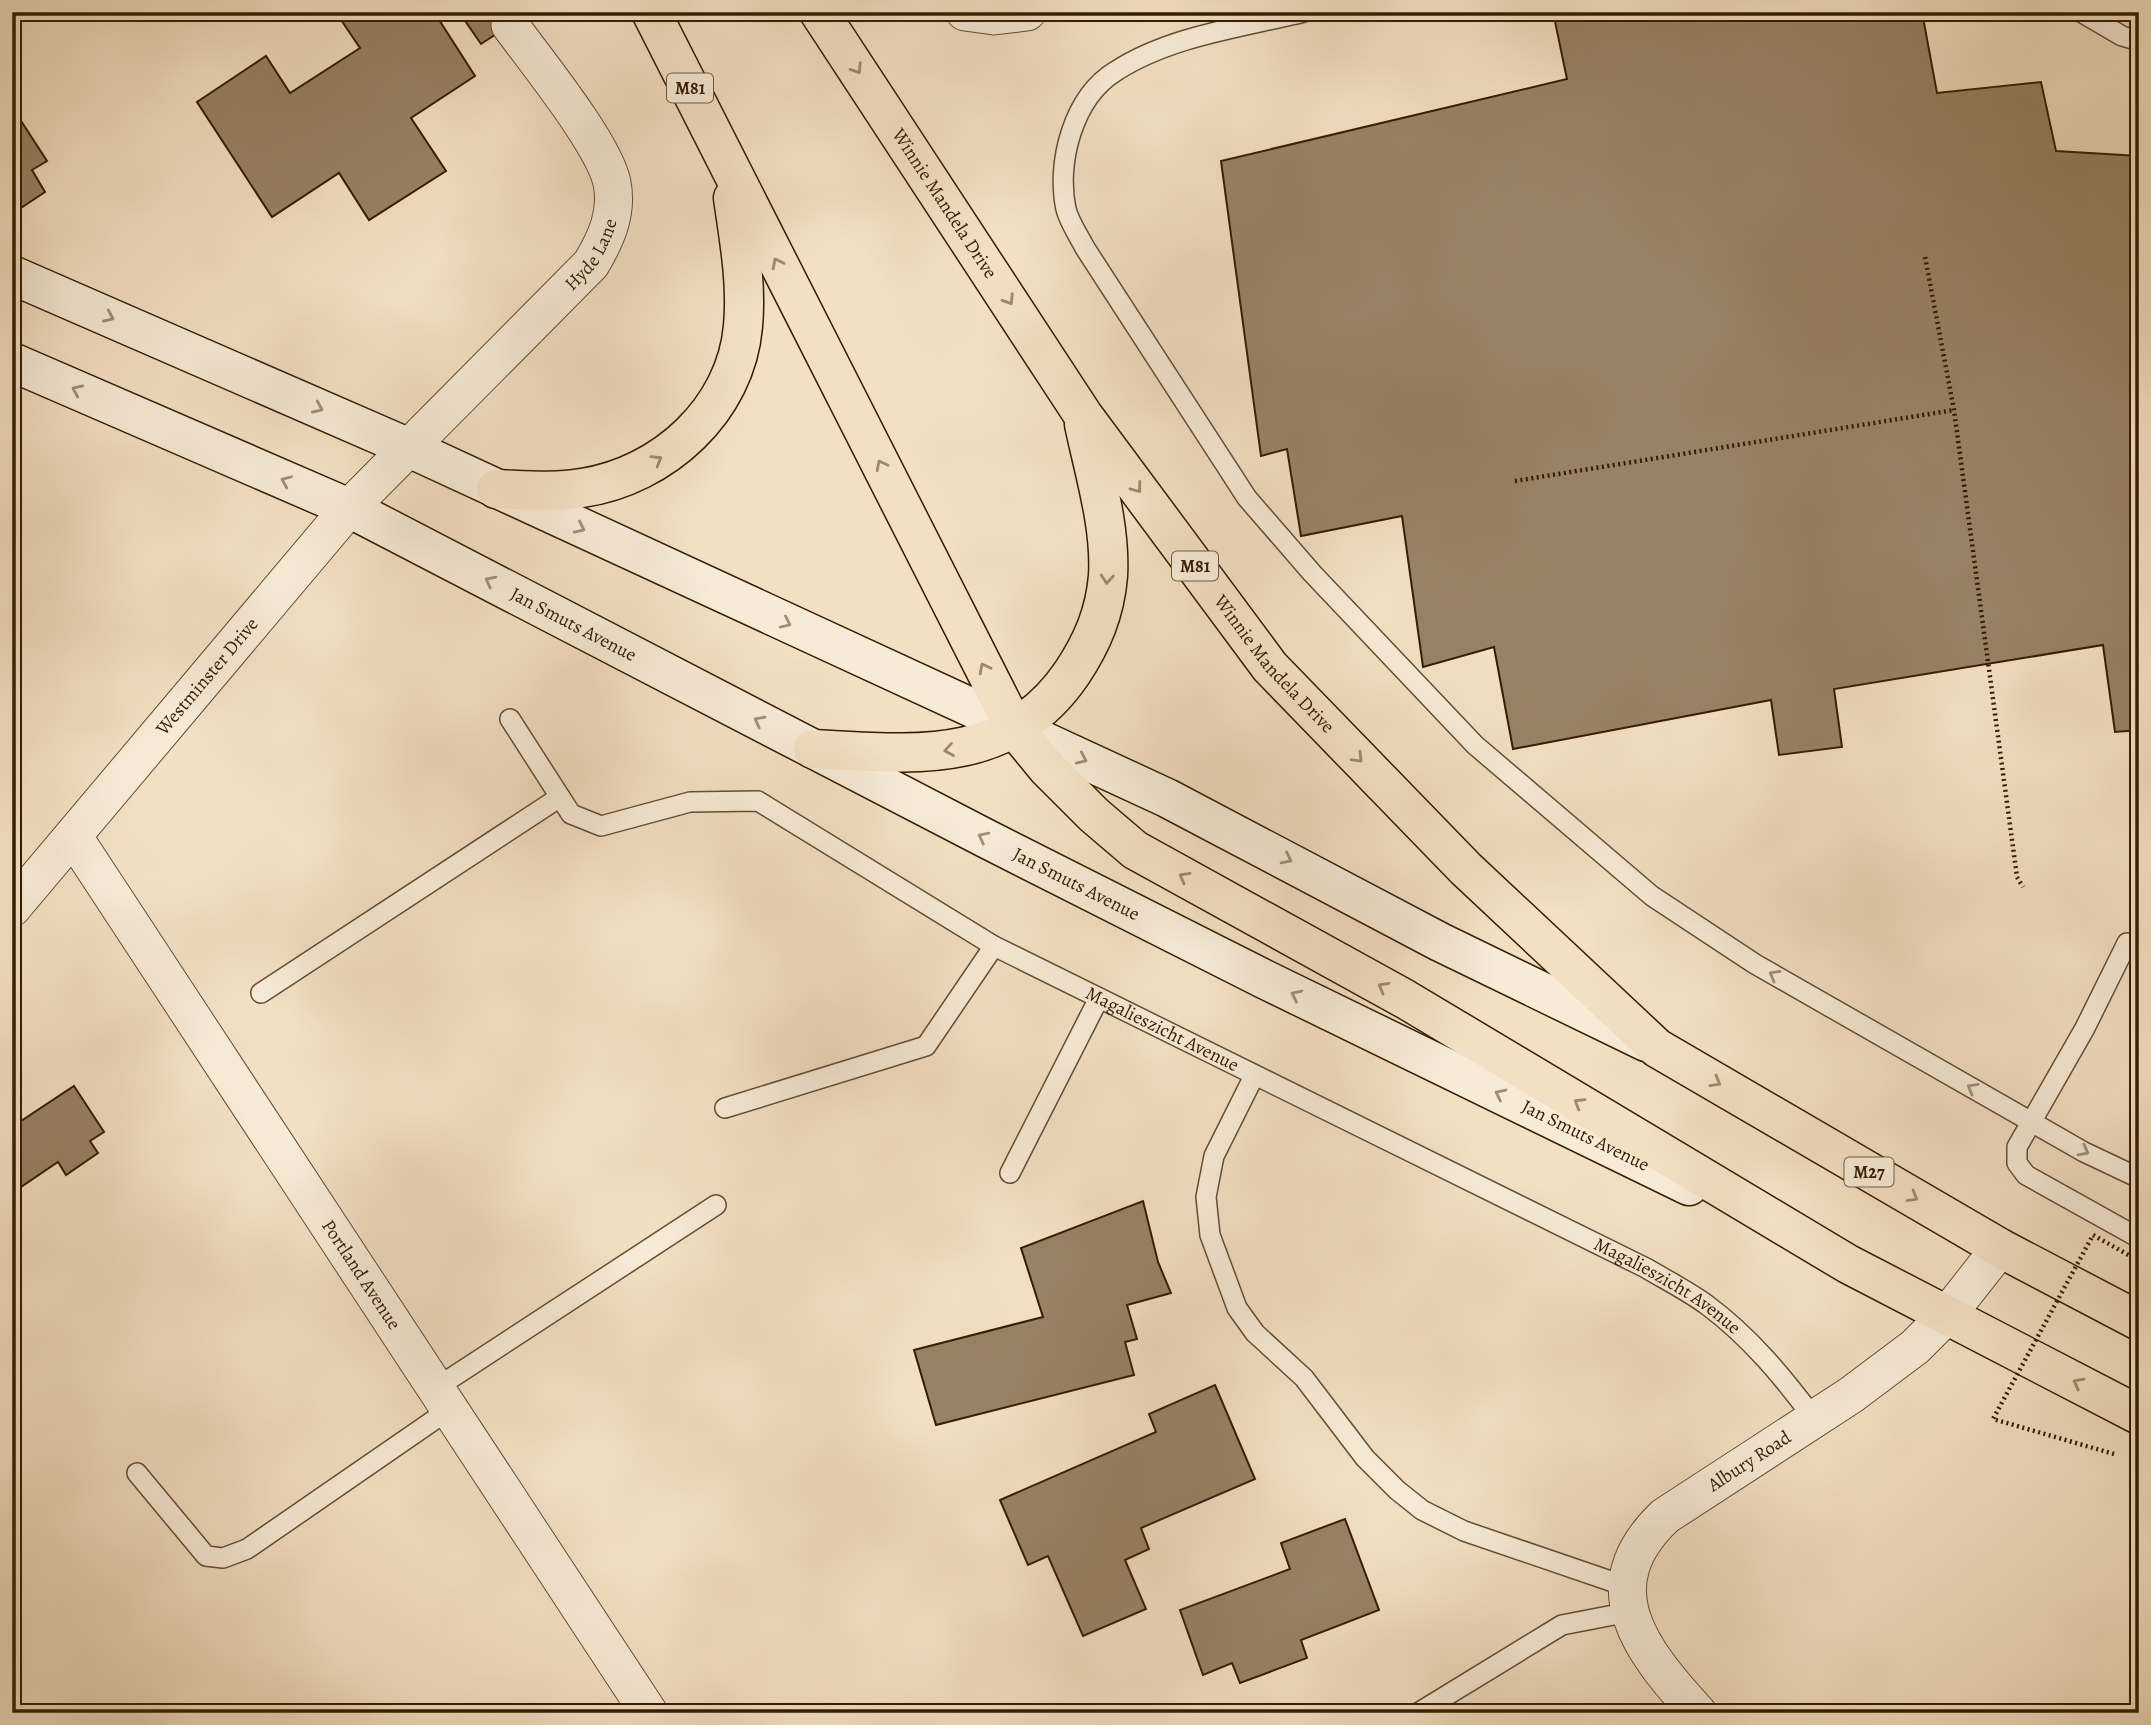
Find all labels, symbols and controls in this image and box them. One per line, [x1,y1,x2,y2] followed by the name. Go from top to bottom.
[849,61,861,74] one-way arrow
[667,74,713,102] road number: M81
[885,123,1003,284] street label: Winnie Mandela Drive
[559,216,624,296] street label: Hyde Lane
[772,257,786,270] one-way arrow
[1001,292,1013,305] one-way arrow
[102,309,115,323] one-way arrow
[72,384,85,398] one-way arrow
[311,400,323,414] one-way arrow
[649,456,662,469] one-way arrow
[875,460,889,472] one-way arrow
[281,475,293,489] one-way arrow
[1129,480,1141,493] one-way arrow
[573,520,585,534] one-way arrow
[1172,552,1218,580] road number: M81
[1099,573,1114,585] one-way arrow
[485,576,497,589] one-way arrow
[506,581,641,668] street label: Jan Smuts Avenue
[1207,589,1340,739] street label: Winnie Mandela Drive
[149,612,264,741] street label: Westminster Drive
[779,615,792,629] one-way arrow
[979,663,993,675] one-way arrow
[754,716,766,730] one-way arrow
[943,742,955,757] one-way arrow
[1350,750,1363,763] one-way arrow
[1075,751,1087,765] one-way arrow
[978,832,990,846] one-way arrow
[1008,841,1144,927] street label: Jan Smuts Avenue
[1279,851,1292,864] one-way arrow
[1179,872,1191,885] one-way arrow
[1769,970,1781,983] one-way arrow
[1081,980,1243,1078] street label: Magalieszicht Avenue
[1378,981,1391,995] one-way arrow
[1291,989,1303,1003] one-way arrow
[1709,1074,1722,1087] one-way arrow
[1967,1083,1979,1096] one-way arrow
[1495,1088,1507,1102] one-way arrow
[1517,1093,1654,1178] street label: Jan Smuts Avenue
[1574,1098,1587,1111] one-way arrow
[2077,1143,2089,1157] one-way arrow
[1844,1157,1894,1186] road number: M27
[1905,1189,1918,1202] one-way arrow
[315,1215,407,1335] street label: Portland Avenue
[1590,1231,1747,1340] street label: Magalieszicht Avenue
[2073,1378,2086,1391] one-way arrow
[1702,1424,1797,1498] street label: Albury Road

